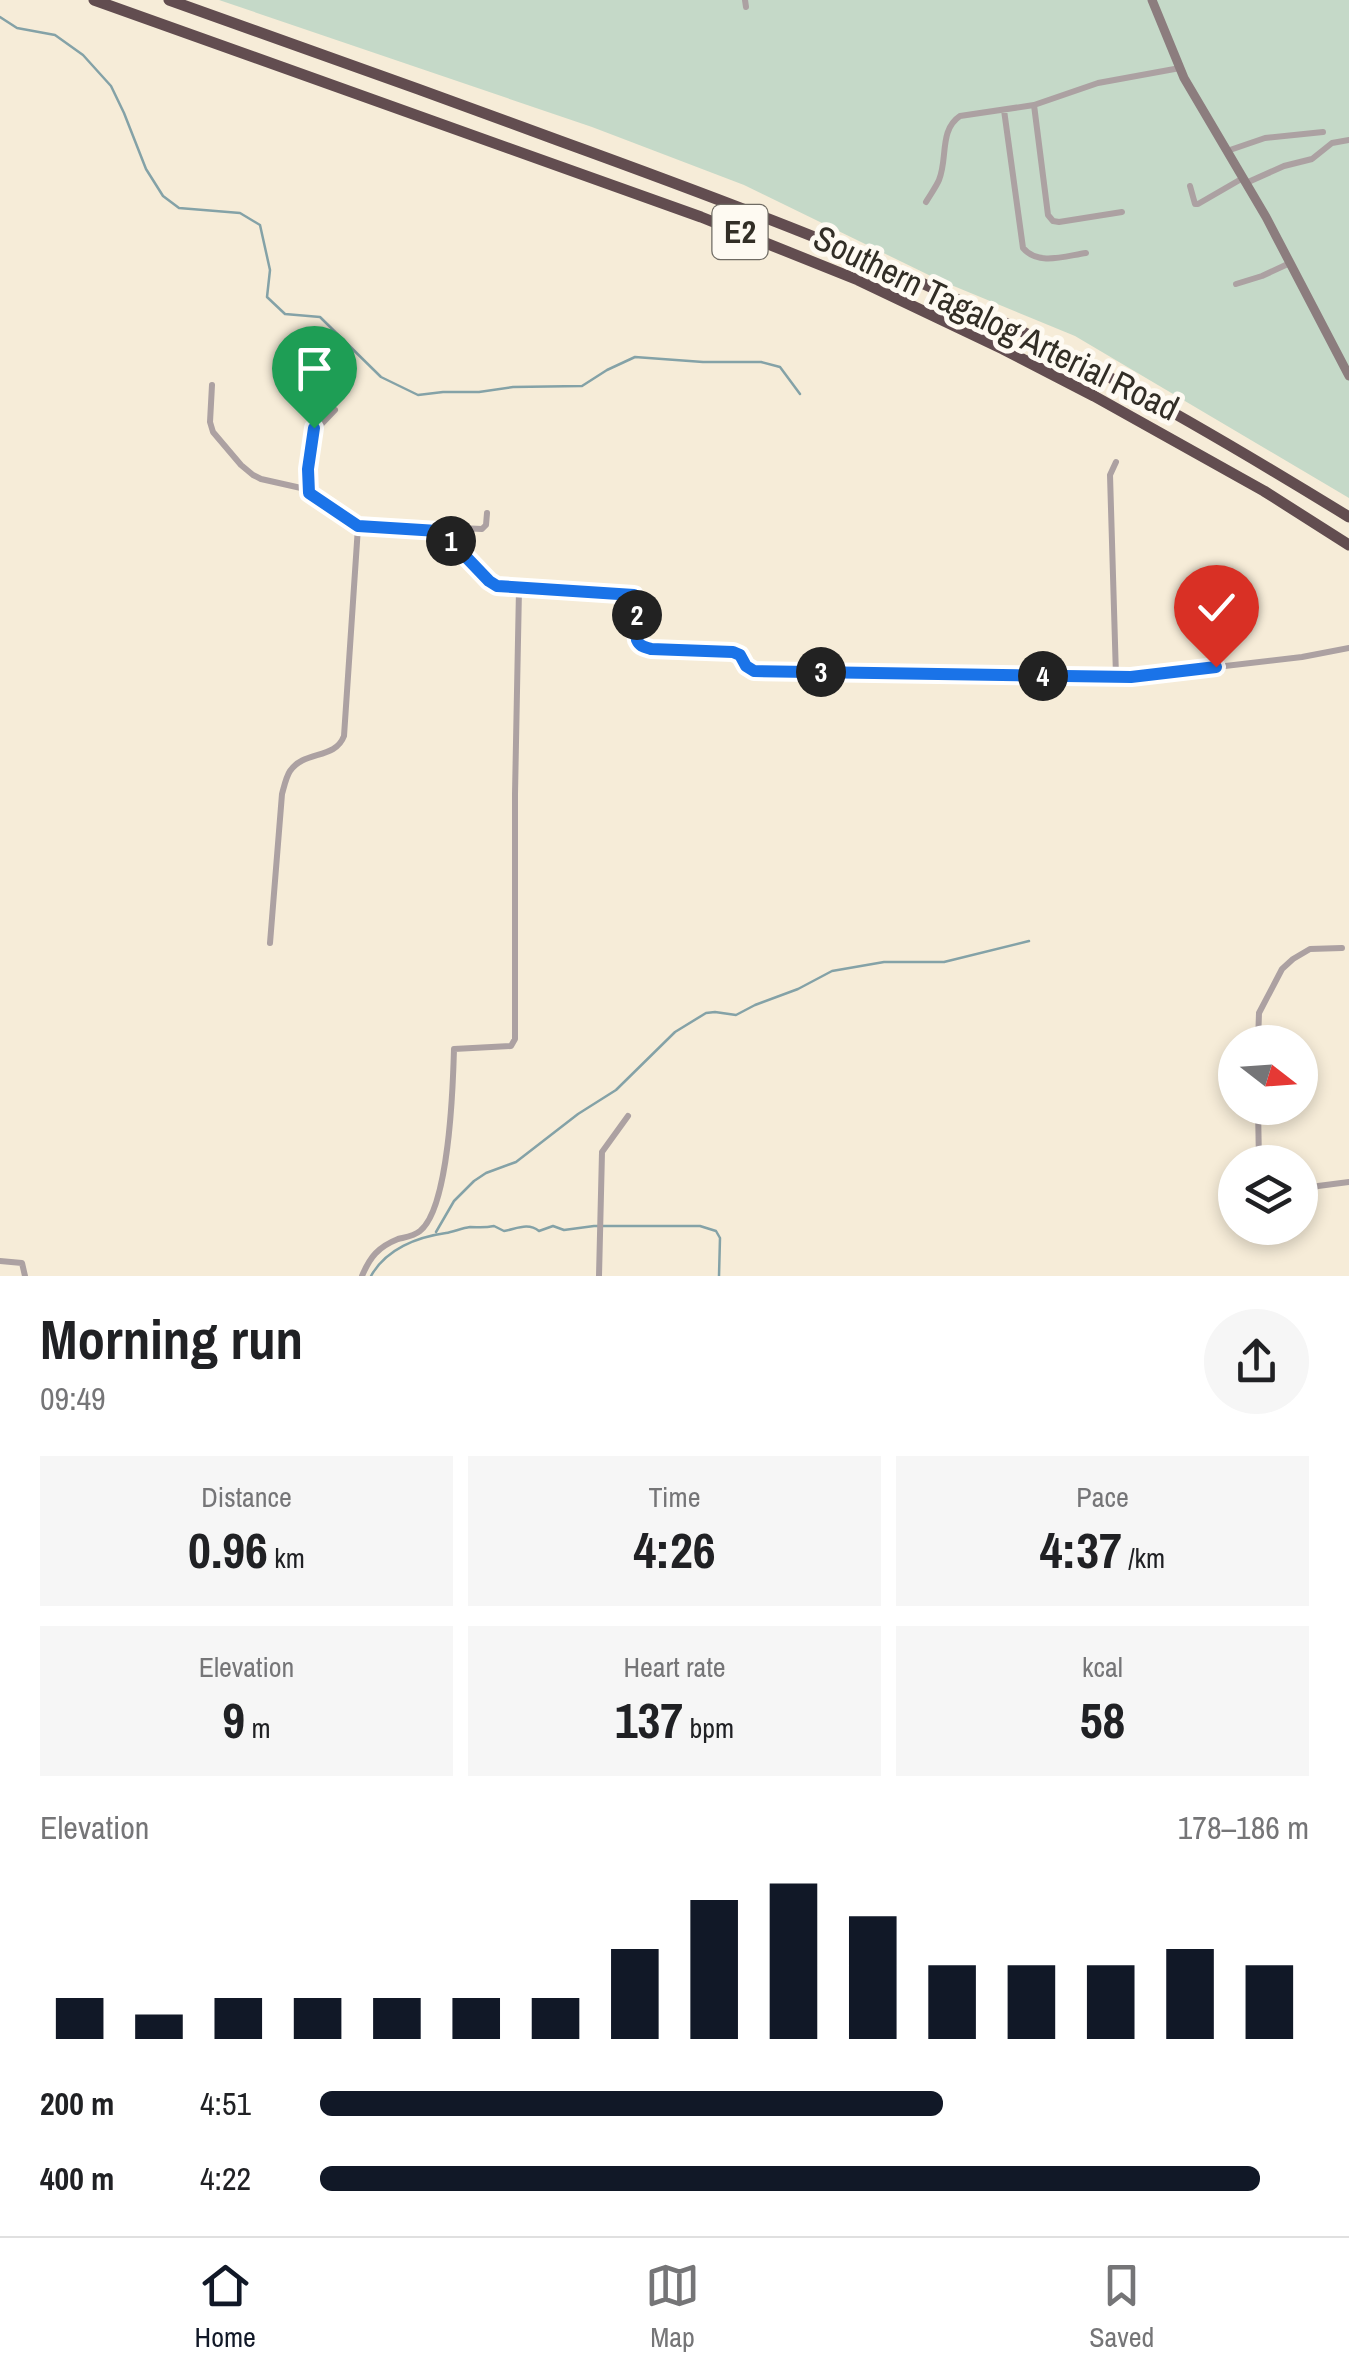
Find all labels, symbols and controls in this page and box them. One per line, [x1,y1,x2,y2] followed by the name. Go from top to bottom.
[712,205,768,259] road number: E2
[806,214,1187,431] street label: Southern Tagalog Arterial Road
[272,326,357,429] pin
[287,341,342,396] icon: arrive
[426,516,476,566] pin: 1
[445,522,457,560] text: 1
[1174,565,1259,668] pin
[1189,580,1244,635] icon: check
[612,590,662,640] pin: 2
[631,596,643,634] text: 2
[796,647,846,697] pin: 3
[1018,651,1068,701] pin: 4
[815,653,827,691] text: 3
[1037,657,1049,695] text: 4
[1218,1025,1318,1125] north arrow
[1218,1025,1318,1245] map controls
[1218,1145,1318,1245] button: layers
[40,1302,303,1376] text: Morning run
[1204,1309,1309,1414] button: share
[40,1377,106,1420] text: 09:49
[201,1478,292,1516] text: Distance
[649,1478,700,1516] text: Time
[1076,1478,1129,1516] text: Pace
[188,1516,268,1584] text: 0.96
[633,1516,716,1584] text: 4:26
[1040,1516,1122,1584] text: 4:37
[268,1539,305,1577] text: km
[1122,1539,1165,1577] text: /km
[199,1648,294,1686] text: Elevation
[623,1648,726,1686] text: Heart rate
[1082,1648,1123,1686] text: kcal
[222,1686,245,1754] text: 9
[615,1686,683,1754] text: 137
[1080,1686,1125,1754] text: 58
[245,1709,271,1747] text: m
[683,1709,734,1747] text: bpm
[40,1806,149,1849] text: Elevation
[1178,1806,1309,1849] text: 178–186 m
[40,2082,114,2125] text: 200 m
[200,2082,251,2125] text: 4:51
[40,2157,114,2200] text: 400 m
[200,2157,251,2200] text: 4:22
[195,2258,256,2356] tab: Home
[645,2258,700,2356] tab: Map
[1089,2258,1154,2356] tab: Saved

